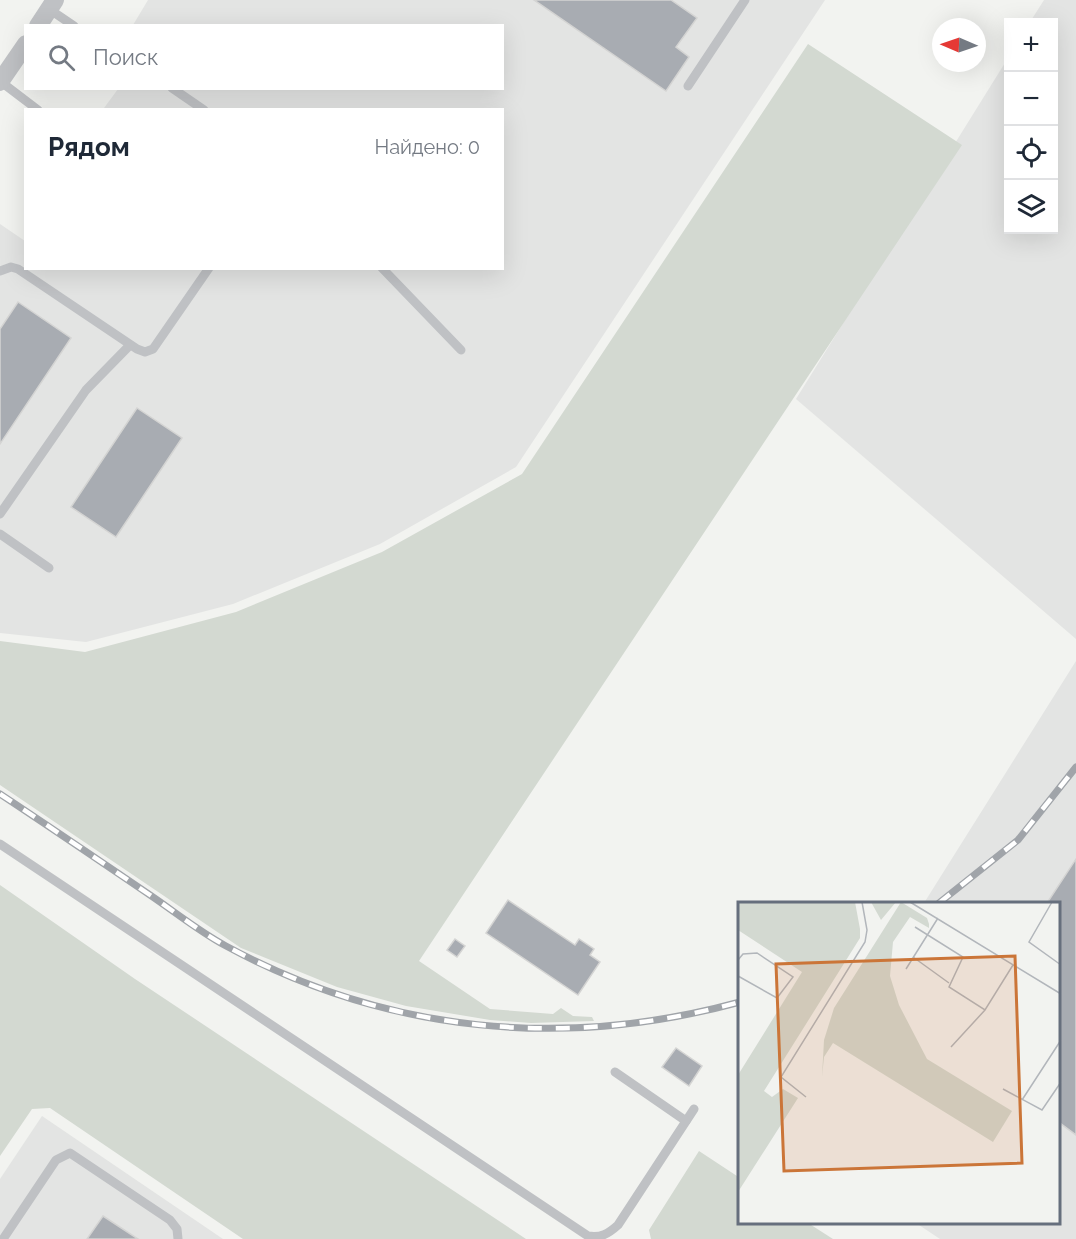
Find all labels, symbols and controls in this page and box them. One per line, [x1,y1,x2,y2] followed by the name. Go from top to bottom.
[932,18,986,72] north arrow
[1004,18,1058,234] map controls
[1004,18,1058,72] button: +
[24,24,504,90] search box
[45,41,78,74] icon: search
[93,44,158,70] text: Поиск
[1004,72,1058,126] button: −
[1004,126,1058,180] button: locate
[48,132,130,162] text: Рядом
[375,135,480,159] text: Найдено: 0
[1004,180,1058,234] button: layers
[738,902,1061,1224] inset map

